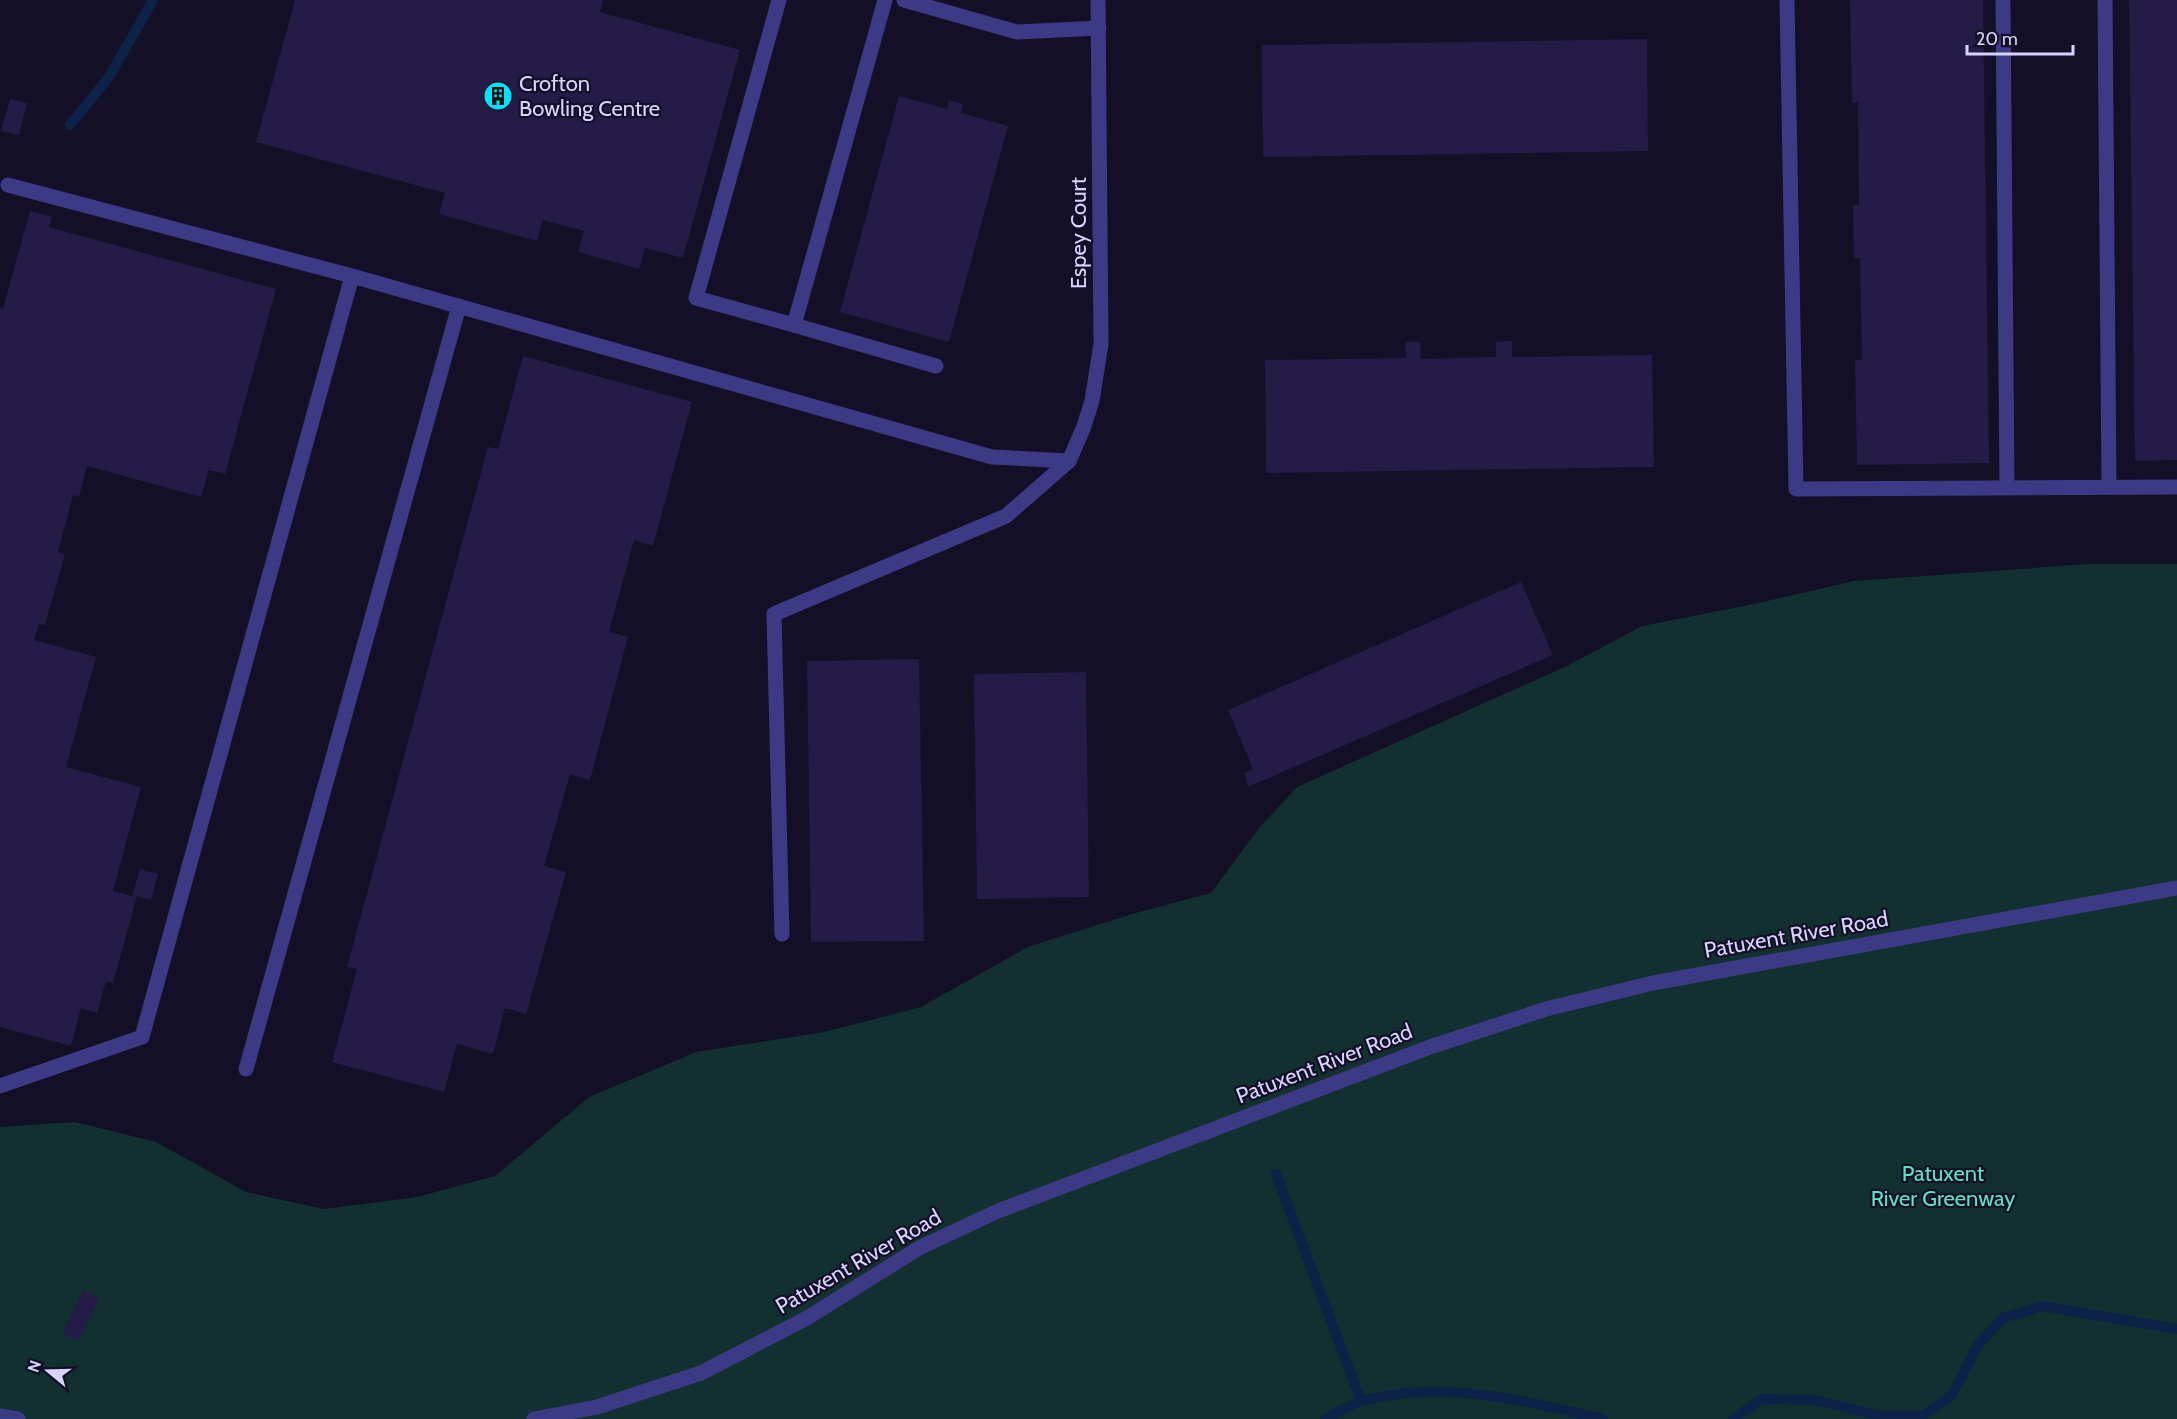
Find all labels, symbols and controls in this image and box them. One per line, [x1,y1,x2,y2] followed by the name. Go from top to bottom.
[1967,18,2074,56] scale bar
[1976,28,2018,50] text: 20 m
[519,70,660,122] place label: Crofton Bowling Centre
[482,80,514,112] building icon: Crofton Bowling Centre
[1065,176,1092,289] street label: Espey Court
[1702,905,1890,964] street label: Patuxent River Road
[1232,1017,1416,1110] street label: Patuxent River Road
[1871,1160,2015,1212] park label: Patuxent River Greenway
[771,1203,946,1320] street label: Patuxent River Road
[18,1341,78,1401] north arrow
[23,1358,45,1375] text: N

